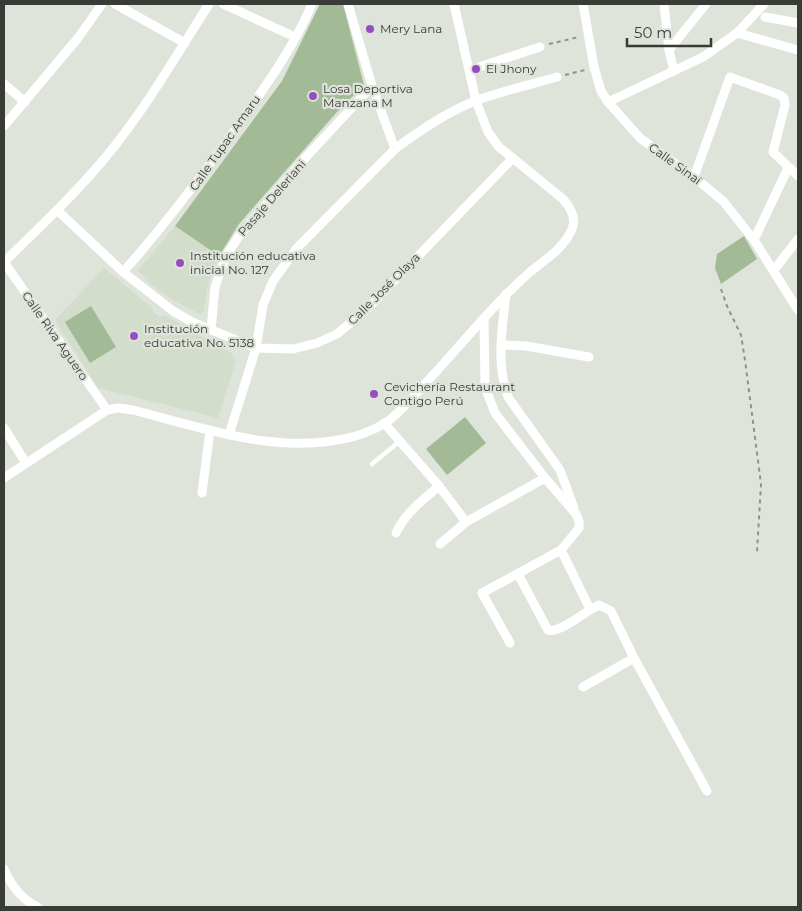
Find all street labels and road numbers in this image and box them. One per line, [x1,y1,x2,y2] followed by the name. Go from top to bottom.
[186,92,263,194] street label: Calle Tupac Amaru
[646,139,705,188] street label: Calle Sinaí
[234,156,309,239] street label: Pasaje Deleriani
[345,250,423,328] street label: Calle José Olaya
[19,288,92,383] street label: Calle Riva Aguero

